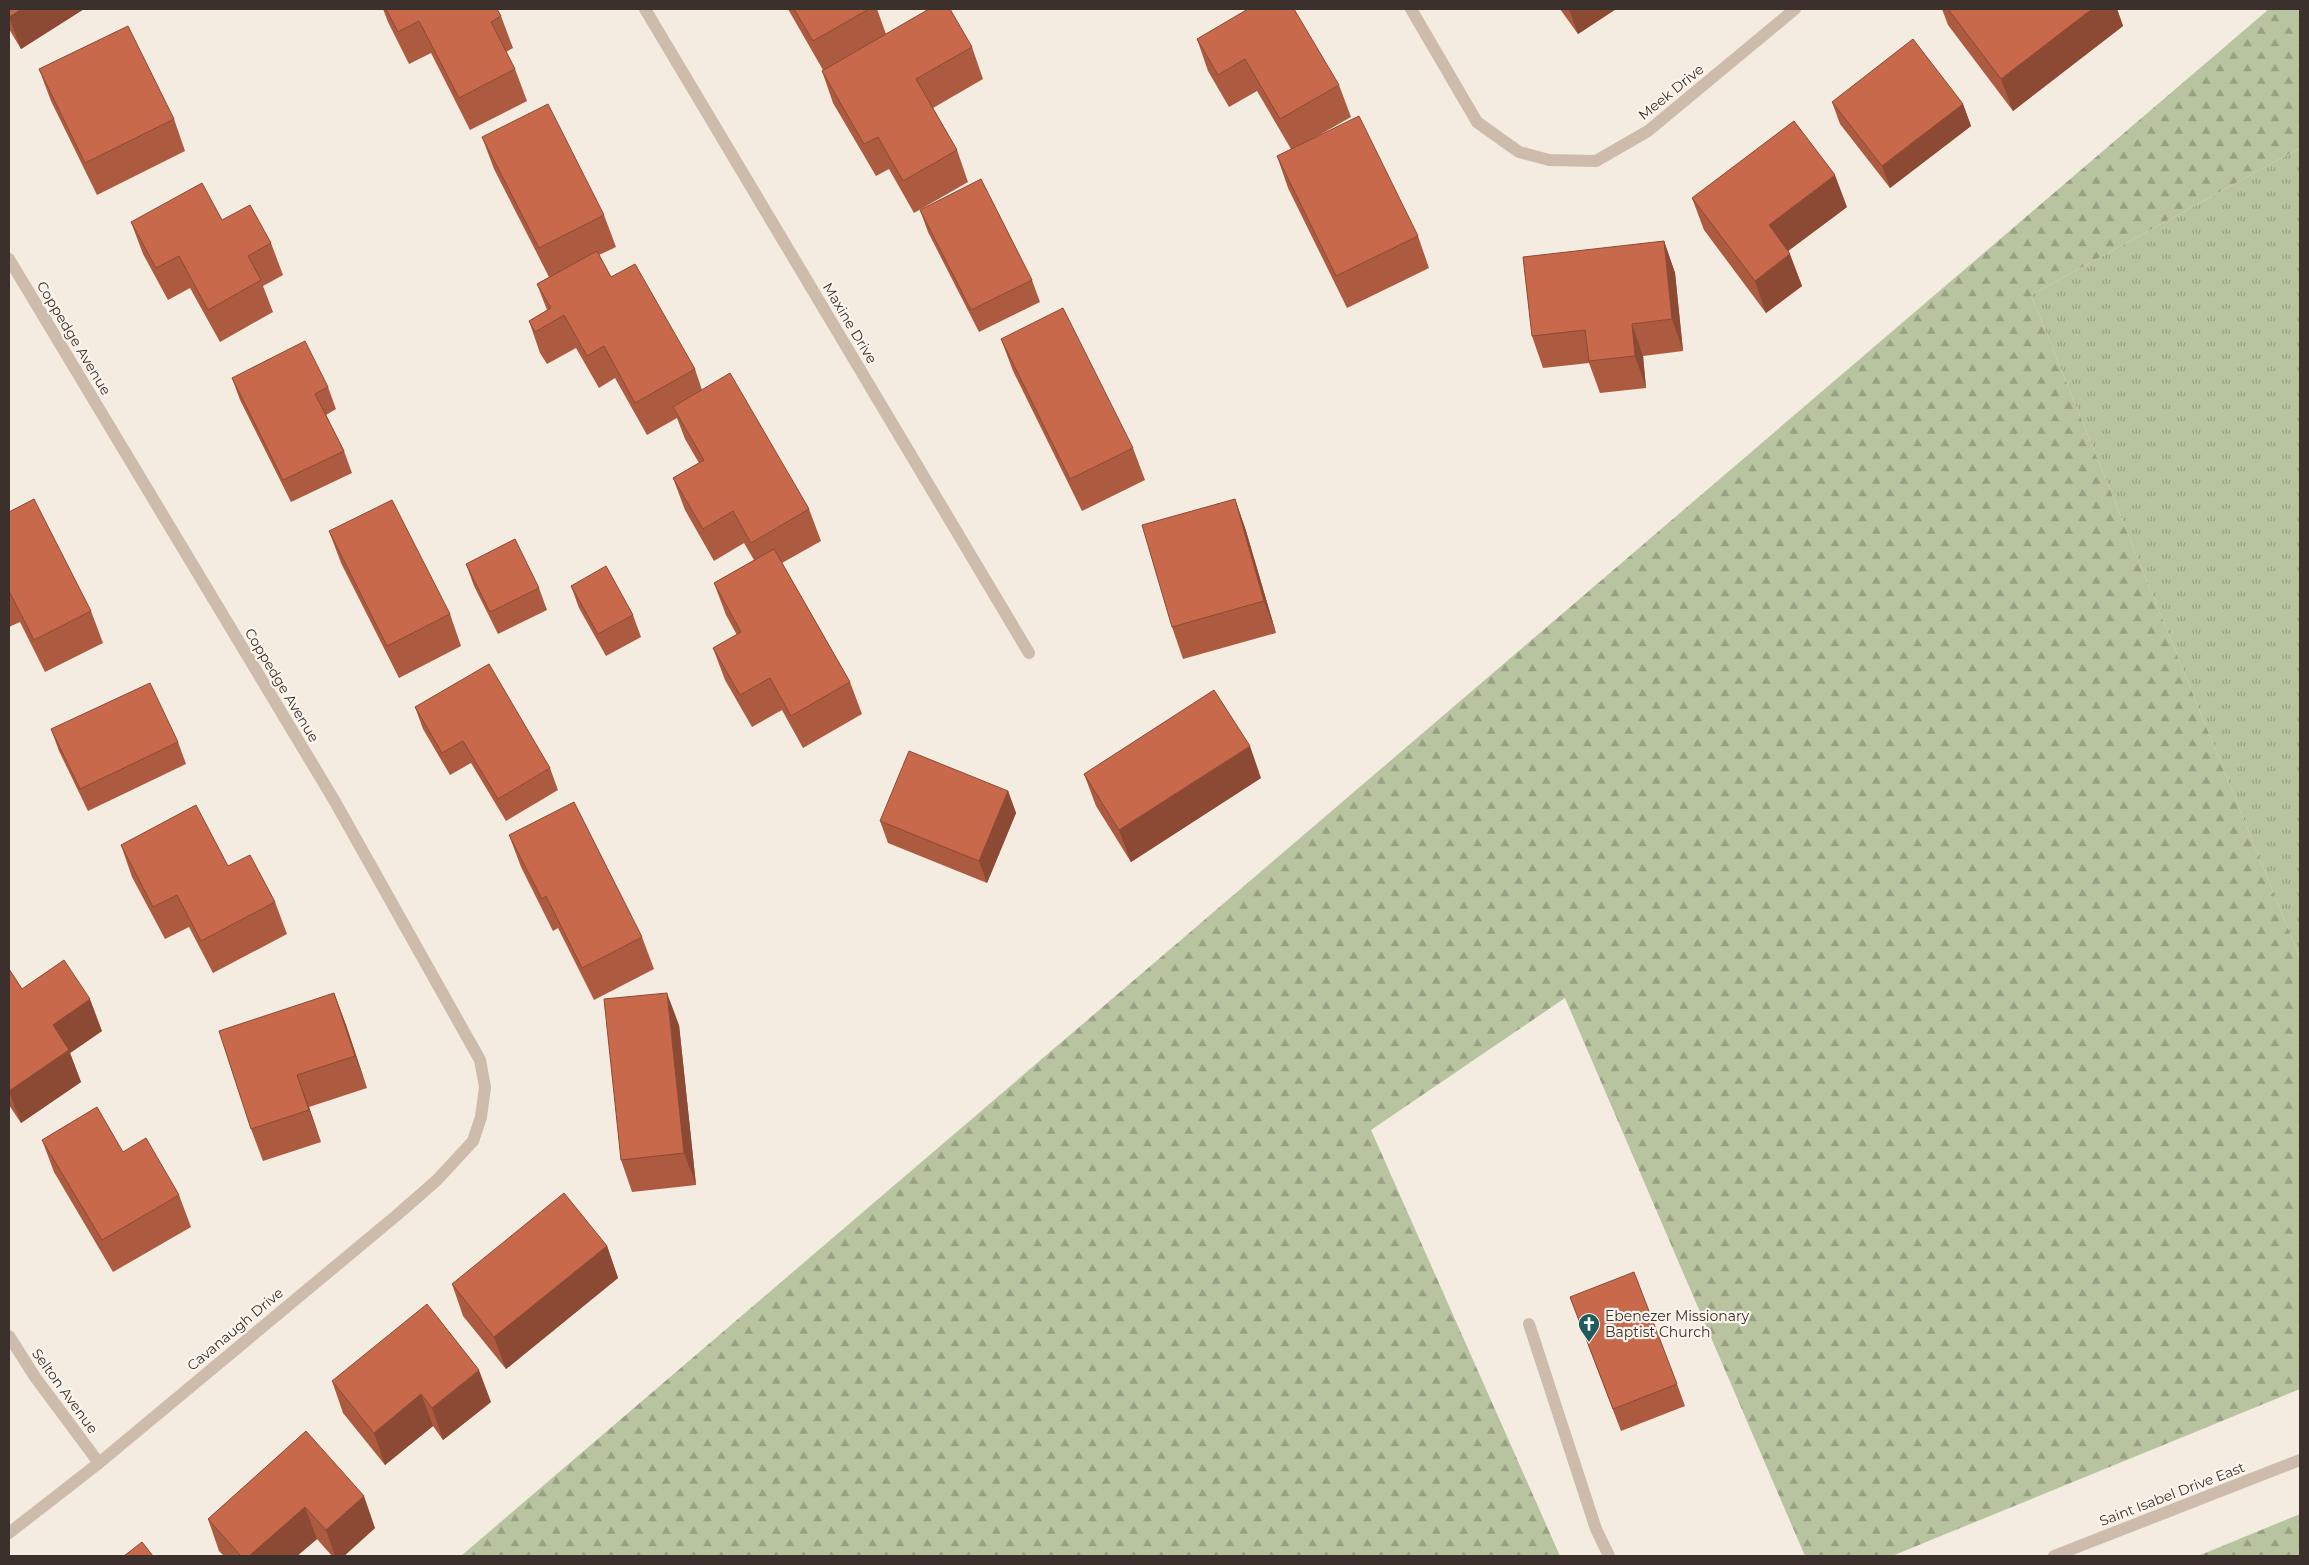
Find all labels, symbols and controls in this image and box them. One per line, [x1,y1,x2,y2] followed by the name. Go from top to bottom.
[1635,60,1707,124] street label: Meek Drive
[33,278,115,398] street label: Coppedge Avenue
[819,279,881,367] street label: Maxine Drive
[241,625,323,745] street label: Coppedge Avenue
[183,1284,287,1374] street label: Cavanaugh Drive
[1605,1307,1750,1341] place label: Ebenezer Missionary Baptist Church
[1577,1312,1601,1343] church icon: Ebenezer Missionary Baptist Church
[28,1345,102,1437] street label: Selton Avenue
[2097,1458,2248,1530] street label: Saint Isabel Drive East

